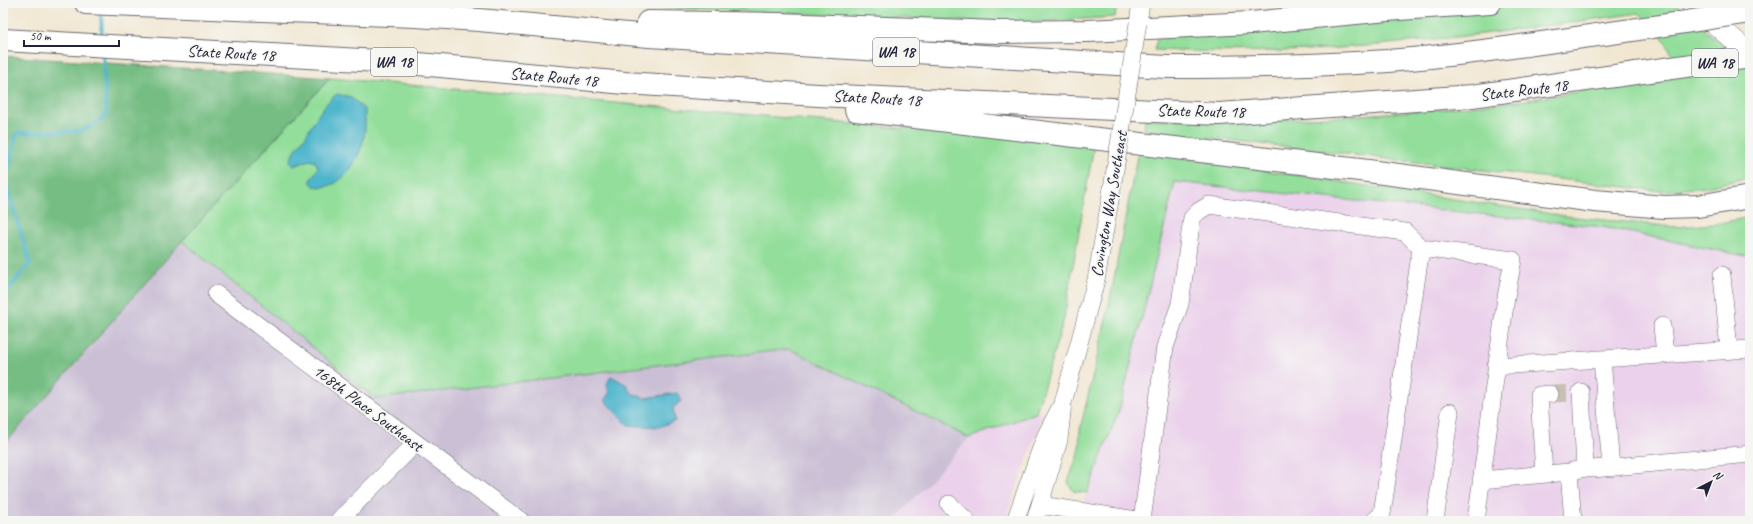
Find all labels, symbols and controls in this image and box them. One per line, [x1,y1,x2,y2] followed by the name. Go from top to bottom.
[24,22,119,48] scale bar
[30,28,52,44] text: 50 m
[873,38,919,66] road number: WA 18
[186,40,278,66] street label: State Route 18
[371,48,417,76] road number: WA 18
[1692,49,1738,77] road number: WA 18
[509,63,601,92] street label: State Route 18
[1479,74,1571,106] street label: State Route 18
[832,85,924,111] street label: State Route 18
[1157,100,1248,122] street label: State Route 18
[1086,127,1133,278] street label: Covington Way Southeast
[309,360,429,458] street label: 168th Place Southeast
[1691,462,1731,502] north arrow
[1710,467,1727,484] text: N

